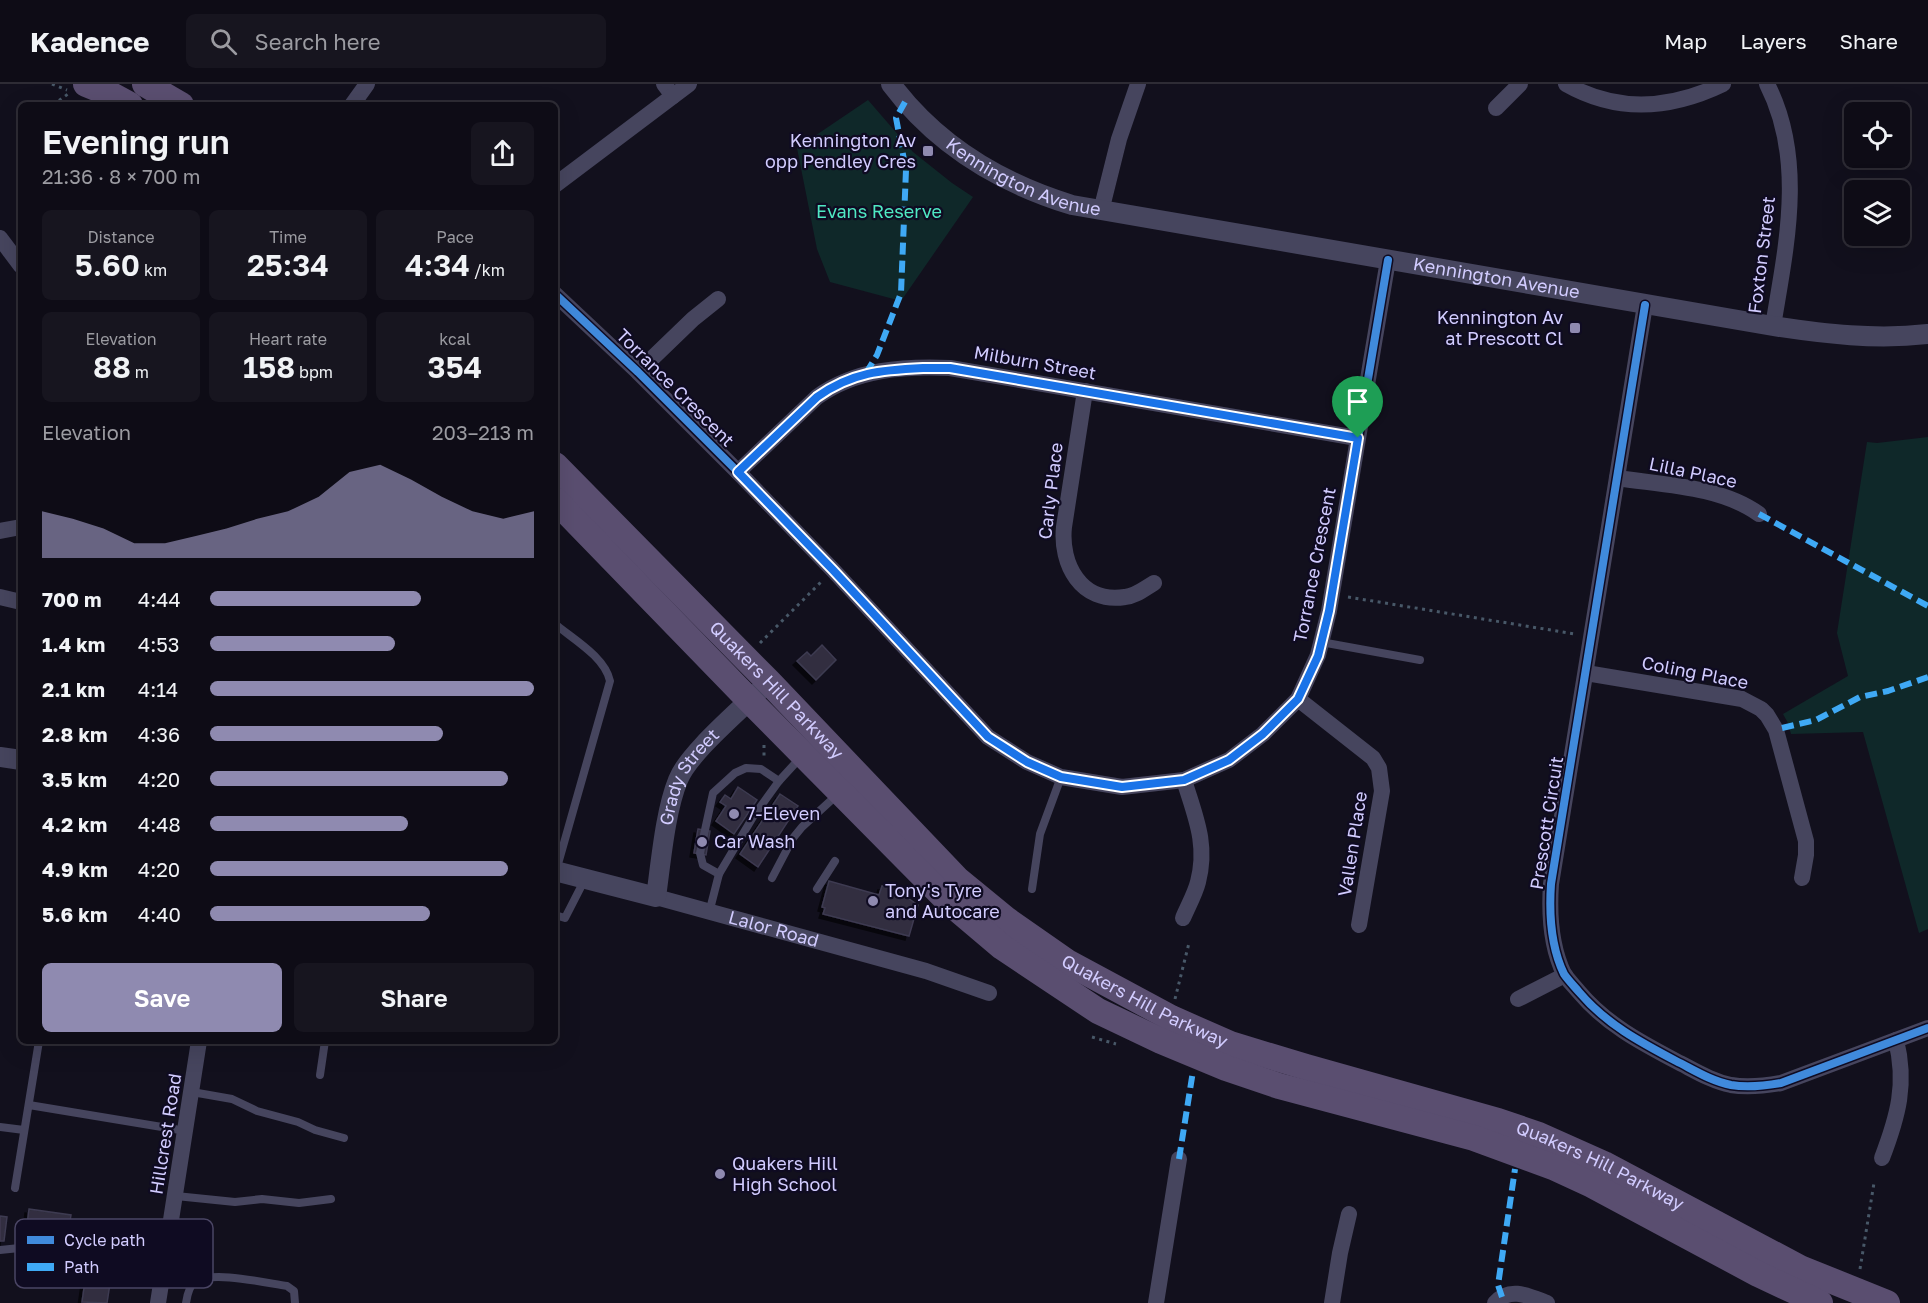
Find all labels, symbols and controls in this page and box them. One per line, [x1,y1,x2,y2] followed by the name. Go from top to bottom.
[186,14,606,68] search box
[30,25,150,58] text: Kadence
[207,25,240,58] icon: search
[255,28,381,55] text: Search here
[1664,28,1707,54] text: Map
[1740,28,1807,54] text: Layers
[1840,28,1898,54] text: Share
[1844,102,1910,246] map controls
[1844,102,1910,168] button: locate
[42,122,230,161] text: Evening run
[471,122,534,185] button: share
[765,129,916,172] place label: Kennington Av opp Pendley Cres
[942,133,1103,220] street label: Kennington Avenue
[921,144,935,158] marker: Kennington Av opp Pendley Cres
[42,164,200,188] text: 21:36 · 8 × 700 m
[1844,180,1910,246] button: layers
[1743,195,1779,315] street label: Foxton Street
[816,200,942,222] park label: Evans Reserve
[87,227,155,247] text: Distance
[269,227,307,247] text: Time
[436,227,474,247] text: Pace
[75,247,140,283] text: 5.60
[247,247,329,283] text: 25:34
[405,247,470,283] text: 4:34
[1411,252,1582,302] street label: Kennington Avenue
[140,260,167,280] text: km
[470,260,505,280] text: /km
[1437,306,1563,349] place label: Kennington Av at Prescott Cl
[1568,321,1582,335] marker: Kennington Av at Prescott Cl
[612,324,739,451] street label: Torrance Crescent
[85,329,157,349] text: Elevation
[249,329,327,349] text: Heart rate
[439,329,471,349] text: kcal
[972,340,1098,384] street label: Milburn Street
[93,349,131,385] text: 88
[243,349,295,385] text: 158
[428,349,482,385] text: 354
[131,362,149,382] text: m
[295,362,333,382] text: bpm
[1332,376,1383,438] pin
[1341,385,1374,418] icon: arrive
[42,420,131,444] text: Elevation
[432,420,534,444] text: 203–213 m
[1033,441,1067,541] street label: Carly Place
[1647,452,1739,492] street label: Lilla Place
[1288,485,1340,644] street label: Torrance Crescent
[42,587,101,611] text: 700 m
[138,587,181,611] text: 4:44
[705,616,849,763] street label: Quakers Hill Parkway
[42,632,105,656] text: 1.4 km
[138,632,180,656] text: 4:53
[1640,651,1750,693] street label: Coling Place
[42,677,105,701] text: 2.1 km
[138,677,178,701] text: 4:14
[42,722,108,746] text: 2.8 km
[138,722,180,746] text: 4:36
[654,723,723,827] street label: Grady Street
[1525,755,1567,891] street label: Prescott Circuit
[42,767,107,791] text: 3.5 km
[138,767,180,791] text: 4:20
[1333,790,1371,898] street label: Vallen Place
[746,802,820,824] place label: 7-Eleven
[727,807,741,821] marker: 7-Eleven
[42,812,107,836] text: 4.2 km
[138,812,181,836] text: 4:48
[714,830,795,852] place label: Car Wash
[695,835,709,849] marker: Car Wash
[42,857,108,881] text: 4.9 km
[138,857,180,881] text: 4:20
[885,879,1000,922] place label: Tony's Tyre and Autocare
[866,894,880,908] marker: Tony's Tyre and Autocare
[42,902,107,926] text: 5.6 km
[138,902,181,926] text: 4:40
[726,905,822,951] street label: Lalor Road
[1058,949,1231,1052] street label: Quakers Hill Parkway
[42,963,282,1032] button: Save
[294,963,534,1032] button: Share
[145,1072,185,1196] street label: Hillcrest Road
[1513,1116,1688,1214] street label: Quakers Hill Parkway
[732,1152,838,1195] place label: Quakers Hill High School
[713,1167,727,1181] marker: Quakers Hill High School
[15,1219,213,1288] legend
[64,1230,145,1250] text: Cycle path
[64,1257,99,1277] text: Path

